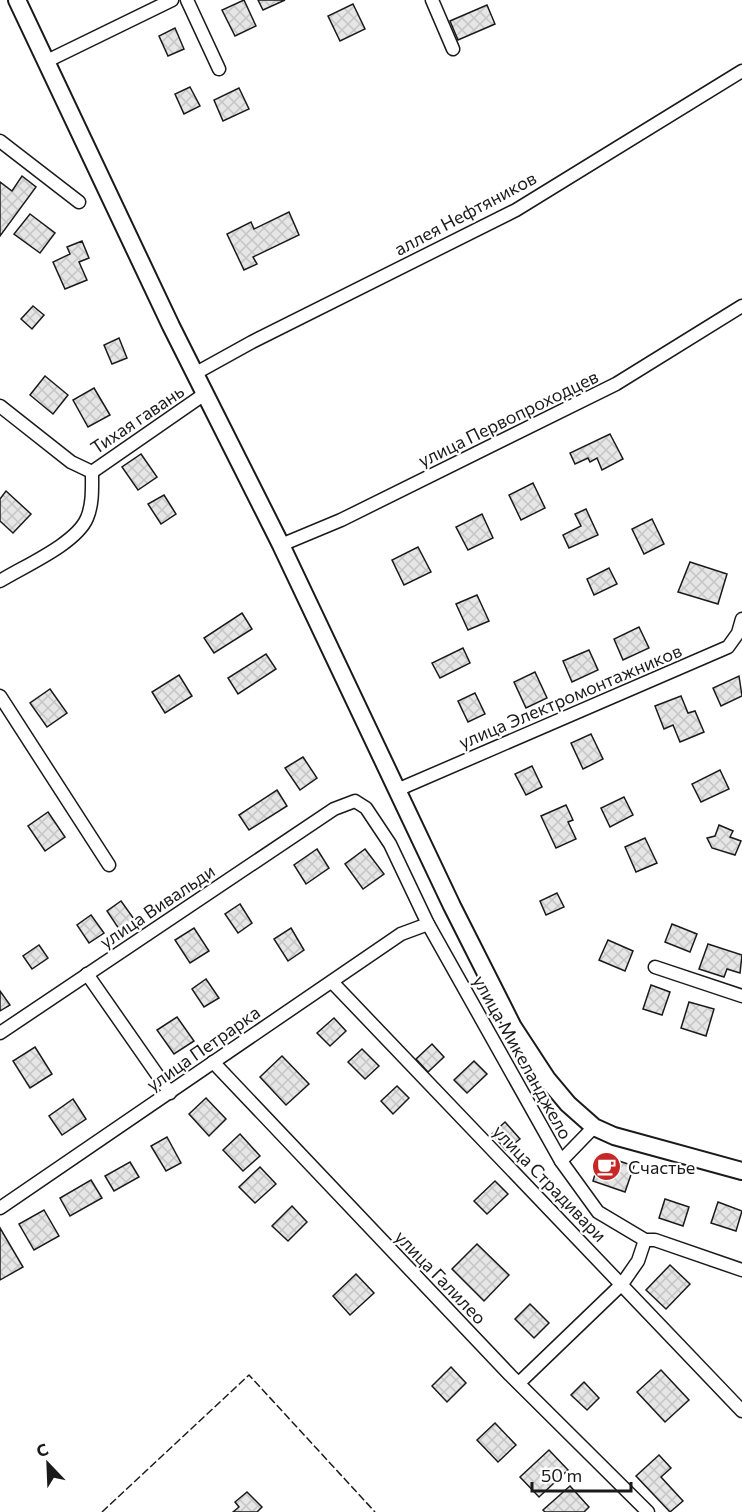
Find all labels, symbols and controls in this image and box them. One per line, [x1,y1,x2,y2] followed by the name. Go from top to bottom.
[390,166,540,260] street label: аллея Нефтяников
[414,365,602,471] street label: улица Первопроходцев
[86,380,188,458] street label: Тихая гавань
[455,639,685,753] street label: улица Электромонтажников
[95,859,219,953] street label: улица Вивальди
[469,971,577,1143] street label: улица Микеланджело
[142,1001,264,1095] street label: улица Петрарка
[489,1120,611,1246] street label: улица Страдивари
[591,1151,623,1183] cafe icon: Счастье
[628,1156,695,1178] place label: Счастье
[391,1225,491,1329] street label: улица Галилео
[18,1434,78,1494] north arrow
[33,1439,51,1461] text: С
[532,1455,631,1493] scale bar
[541,1464,582,1486] text: 50 m

